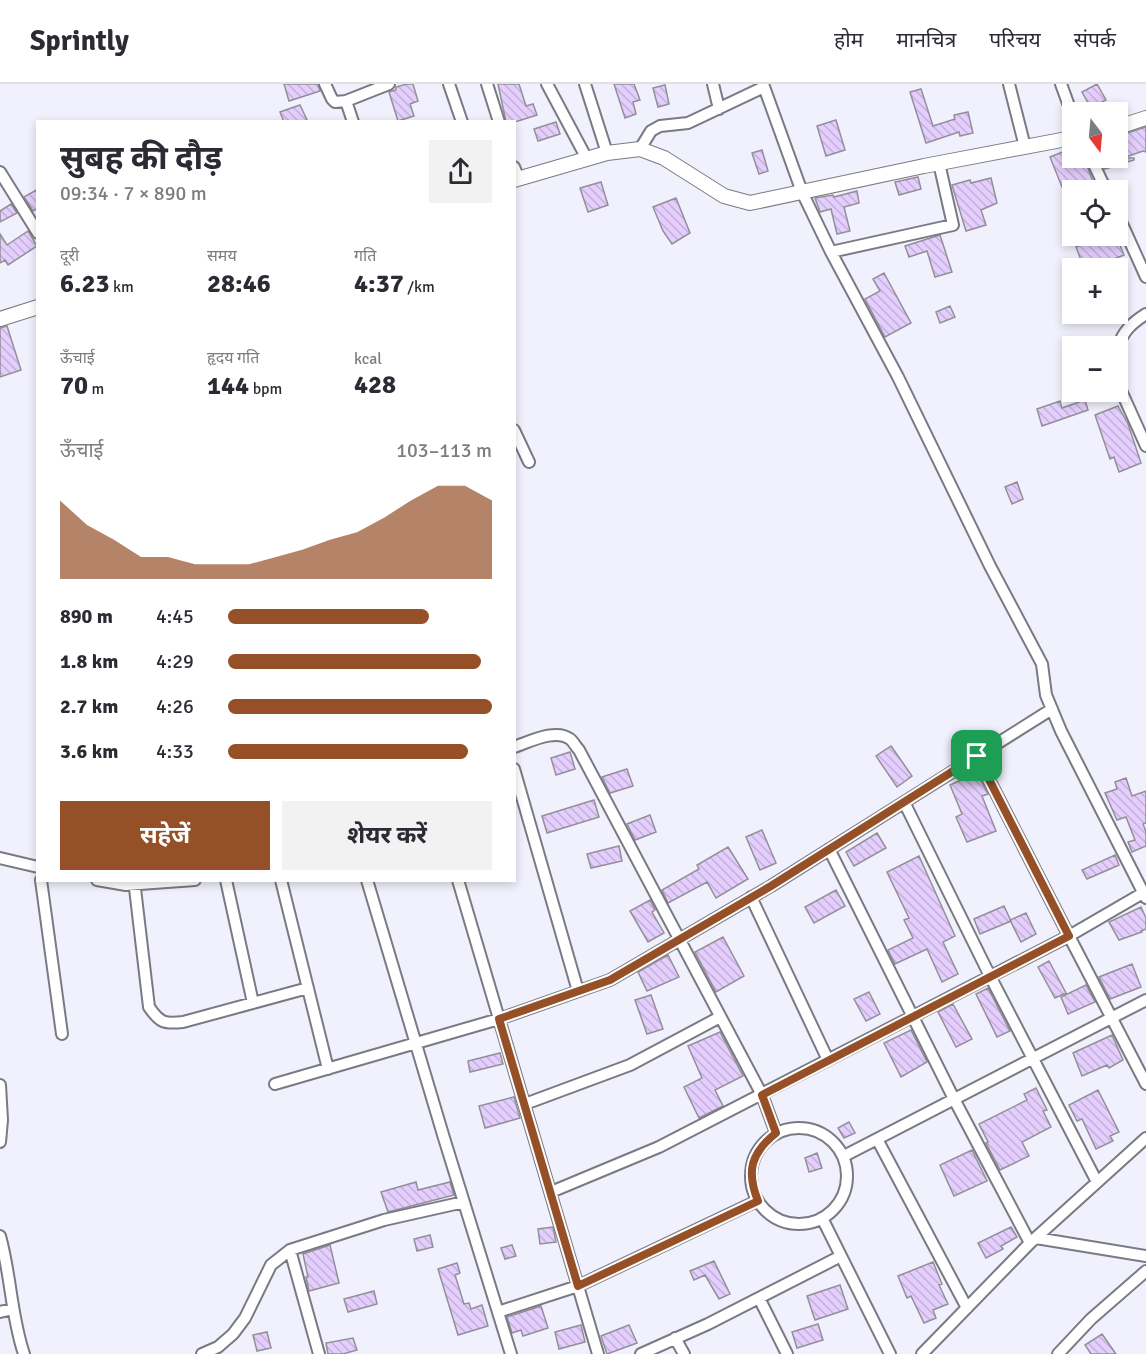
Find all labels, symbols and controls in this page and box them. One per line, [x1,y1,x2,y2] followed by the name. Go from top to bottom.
[30,24,129,58] text: Sprintly
[834,27,863,53] text: होम
[896,27,956,53] text: मानचित्र
[989,27,1041,53] text: परिचय
[1074,27,1116,53] text: संपर्क
[1062,102,1128,168] north arrow
[1062,102,1128,402] map controls
[60,138,222,179] text: सुबह की दौड़
[429,140,492,203] button: share
[1062,180,1128,246] button: locate
[60,181,207,206] text: 09:34 · 7 × 890 m
[60,246,79,266] text: दूरी
[207,246,237,266] text: समय
[354,246,376,266] text: गति
[1062,258,1128,324] button: +
[60,268,110,300] text: 6.23
[207,268,271,300] text: 28:46
[354,268,404,300] text: 4:37
[110,277,134,297] text: km
[404,277,435,297] text: /km
[1062,336,1128,402] button: −
[60,348,95,368] text: ऊँचाई
[207,348,259,368] text: हृदय गति
[354,349,382,369] text: kcal
[354,369,396,401] text: 428
[60,370,88,402] text: 70
[207,370,249,402] text: 144
[88,379,104,399] text: m
[249,379,282,399] text: bpm
[60,438,103,463] text: ऊँचाई
[396,438,492,463] text: 103–113 m
[60,604,113,629] text: 890 m
[156,604,194,629] text: 4:45
[60,649,118,674] text: 1.8 km
[156,649,194,674] text: 4:29
[60,694,118,719] text: 2.7 km
[156,694,194,719] text: 4:26
[951,730,1002,781] pin
[60,739,118,764] text: 3.6 km
[156,739,194,764] text: 4:33
[960,739,993,772] icon: arrive
[60,801,270,870] button: सहेजें
[282,801,492,870] button: शेयर करें

